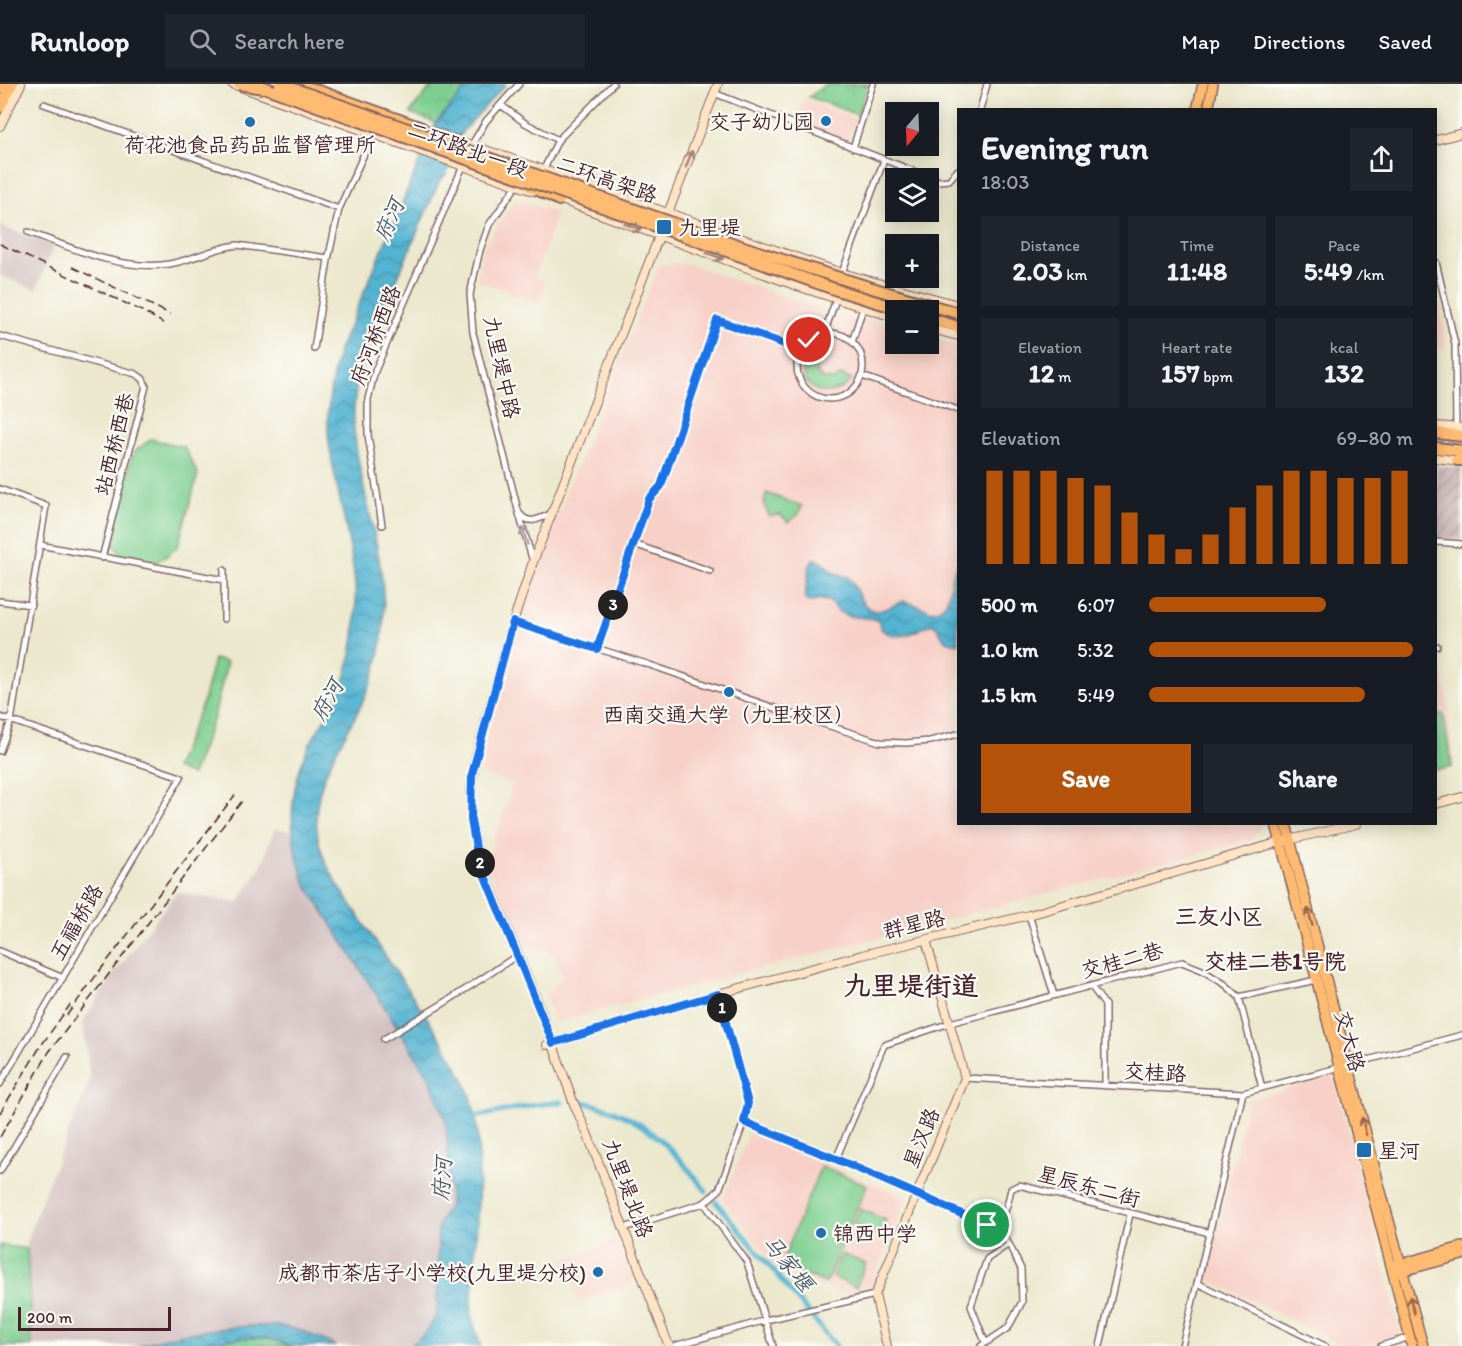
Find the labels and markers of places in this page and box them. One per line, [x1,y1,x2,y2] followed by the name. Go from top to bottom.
[709,109,814,134] place label: 交子幼儿园
[819,114,833,128] marker: 交子幼儿园
[243,115,257,129] marker: 荷花池食品药品监督管理所
[124,132,376,157] place label: 荷花池食品药品监督管理所
[678,215,741,240] place label: 九里堤
[655,218,673,236] marker: 九里堤
[783,314,834,365] pin
[598,590,628,620] pin: 3
[722,685,736,699] marker: 西南交通大学（九里校区）
[603,702,855,727] place label: 西南交通大学（九里校区）
[465,848,495,878] pin: 2
[707,993,737,1023] pin: 1
[1378,1138,1420,1163] place label: 星河
[1355,1141,1373,1159] marker: 星河
[961,1199,1012,1250] pin
[833,1221,917,1246] place label: 锦西中学
[814,1226,828,1240] marker: 锦西中学
[278,1260,586,1285] place label: 成都市茶店子小学校(九里堤分校)
[591,1265,605,1279] marker: 成都市茶店子小学校(九里堤分校)

